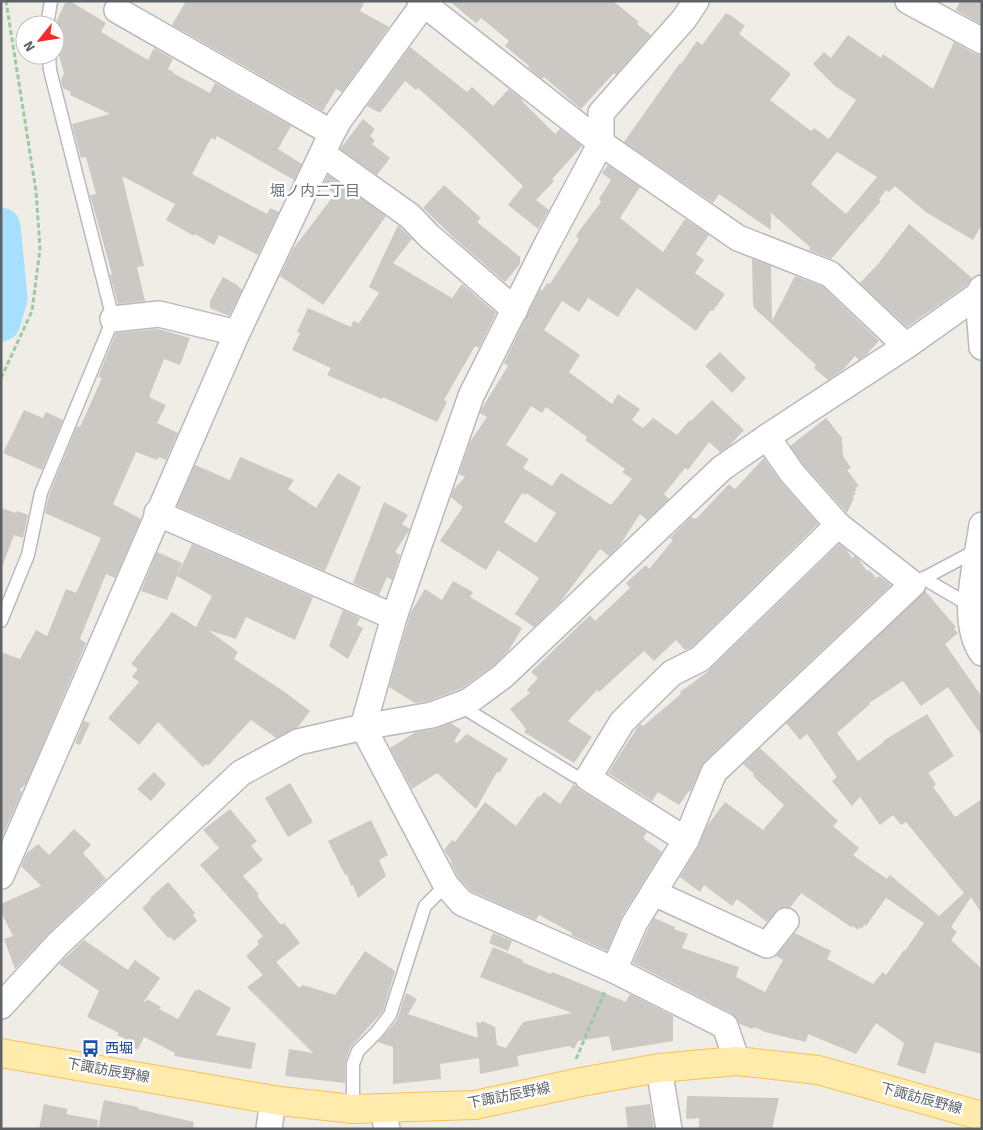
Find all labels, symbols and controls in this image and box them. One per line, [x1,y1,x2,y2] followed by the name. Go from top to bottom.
[15,15,65,65] north arrow
[19,37,41,55] text: N
[270,181,360,202] district label: 堀ノ内二丁目
[81,1039,101,1059] bus stop icon: 西堀
[105,1039,133,1059] place label: 西堀
[65,1054,151,1088] street label: 下諏訪辰野線
[466,1078,552,1114] street label: 下諏訪辰野線
[878,1078,964,1120] street label: 下諏訪辰野線

